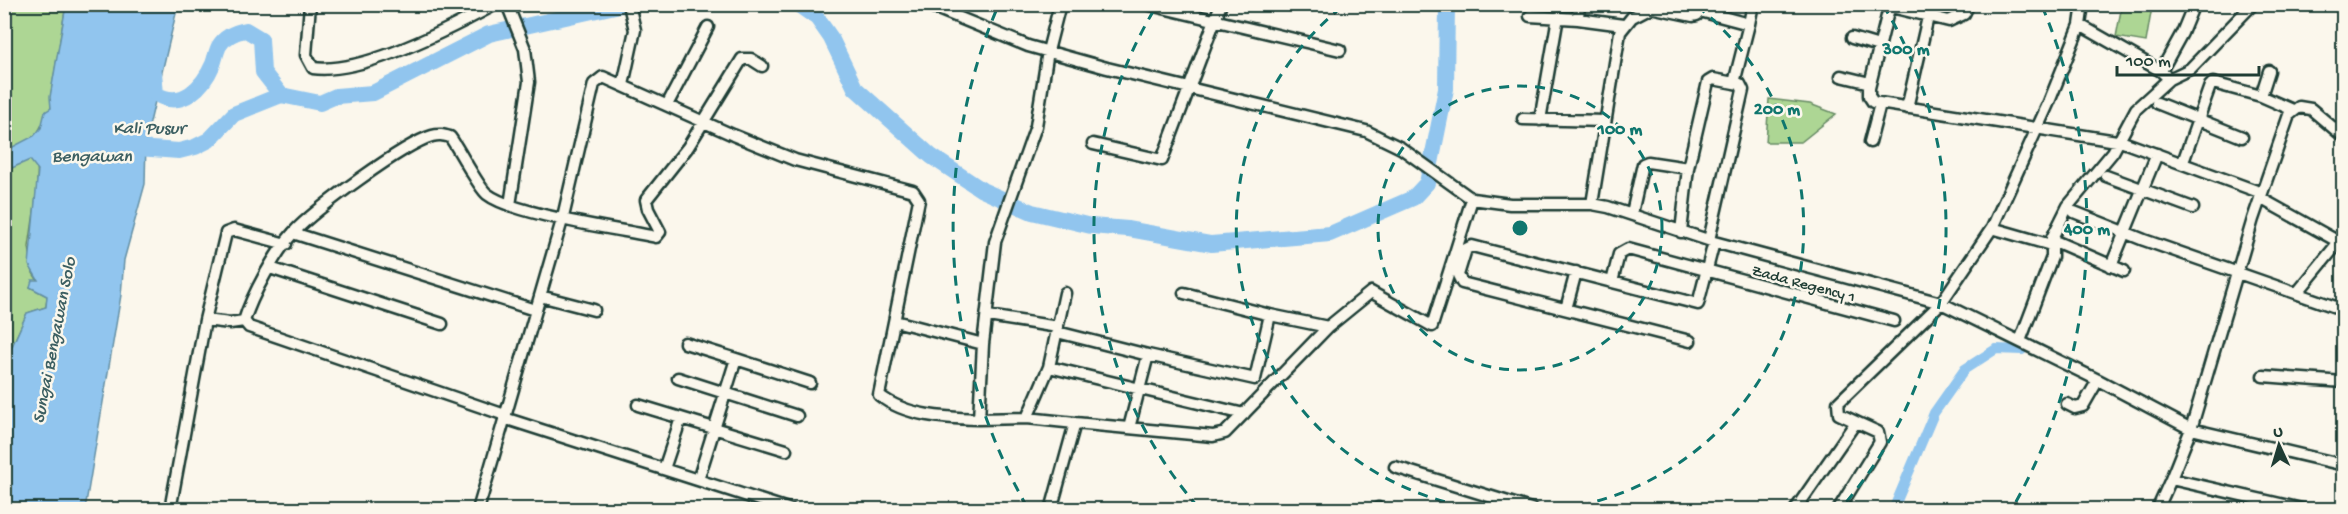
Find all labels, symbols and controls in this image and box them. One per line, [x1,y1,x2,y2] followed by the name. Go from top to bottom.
[2117,39,2260,77] scale bar
[1882,40,1930,61] text: 300 m
[2125,52,2171,73] text: 100 m
[1754,100,1800,121] text: 200 m
[113,119,189,140] water label: Kali Pusur
[1597,120,1643,141] text: 100 m
[52,147,132,168] water label: Bengawan
[1510,218,1530,238] centre of rings
[2063,220,2110,241] text: 400 m
[29,255,82,425] water label: Sungai Bengawan Solo
[1749,262,1857,308] street label: Zada Regency 1
[2249,415,2309,475] north arrow
[2273,424,2284,443] text: U

